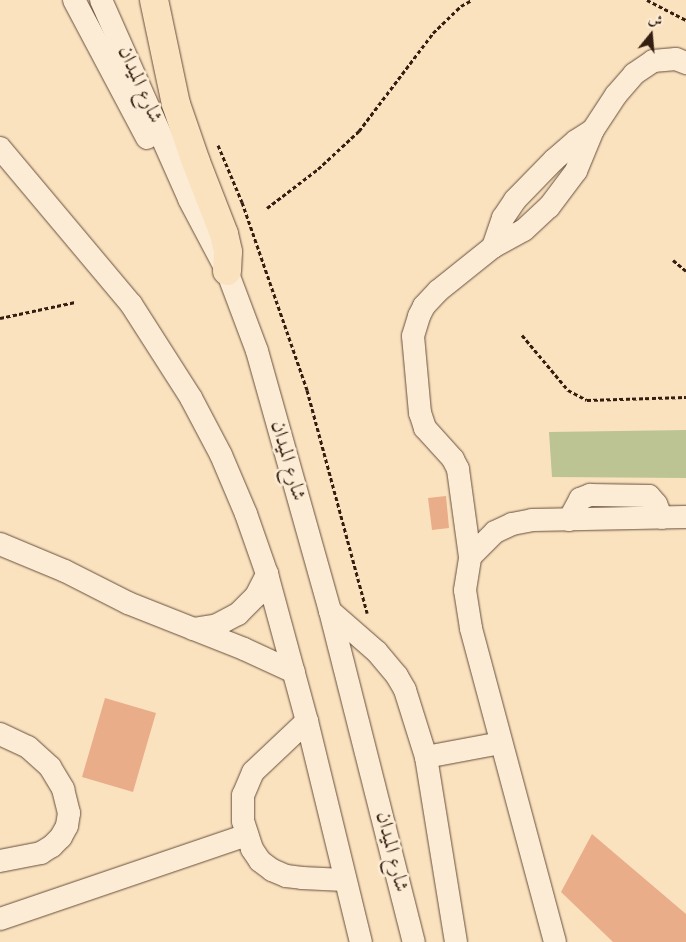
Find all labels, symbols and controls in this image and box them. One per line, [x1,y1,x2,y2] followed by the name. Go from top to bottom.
[626,10,676,60] north arrow
[647,12,664,29] text: ش
[111,43,167,127] street label: شارع الميدان
[264,418,310,504] street label: شارع الميدان
[369,809,413,895] street label: شارع الميدان

